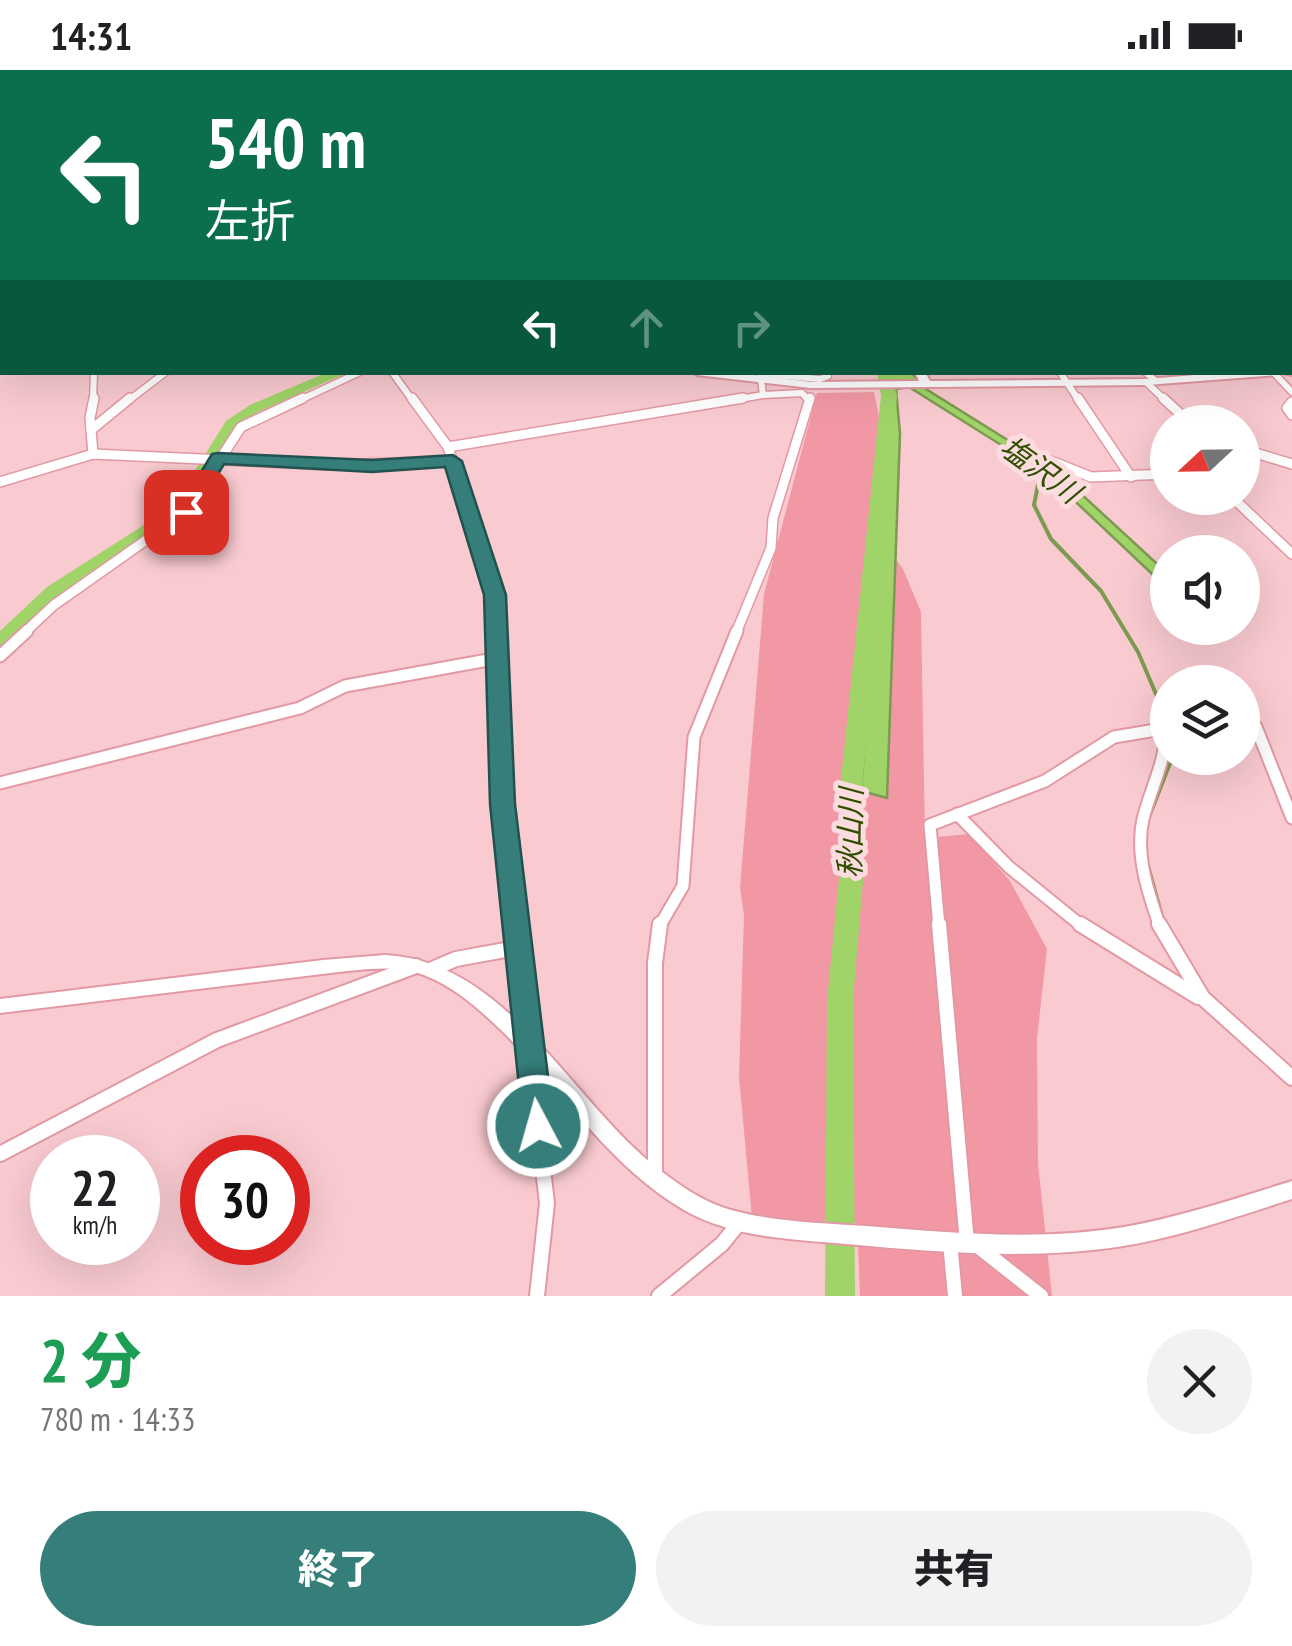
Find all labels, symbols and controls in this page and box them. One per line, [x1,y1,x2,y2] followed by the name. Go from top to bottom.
[50,11,132,60] text: 14:31
[205,97,366,187] text: 540 m
[40,110,170,240] icon: left
[205,191,295,249] text: 左折
[514,300,569,355] icon: left
[619,300,674,355] icon: ahead
[724,300,779,355] icon: right
[1150,405,1260,515] north arrow
[1150,405,1260,775] map controls
[993,427,1091,513] water label: 塩沢川
[144,470,229,555] pin
[159,485,214,540] icon: arrive
[1150,535,1260,645] button: sound
[1150,665,1260,775] button: layers
[829,785,870,878] water label: 秋山川
[486,1074,590,1178] position arrow
[180,1135,310,1265] speed limit sign: 30
[71,1155,119,1220] text: 22
[73,1209,117,1241] text: km/h
[40,1321,141,1399] text: 2 分
[1147,1329,1252,1434] button: close
[40,1398,195,1440] text: 780 m · 14:33
[40,1511,636,1626] button: 終了
[656,1511,1252,1626] button: 共有

